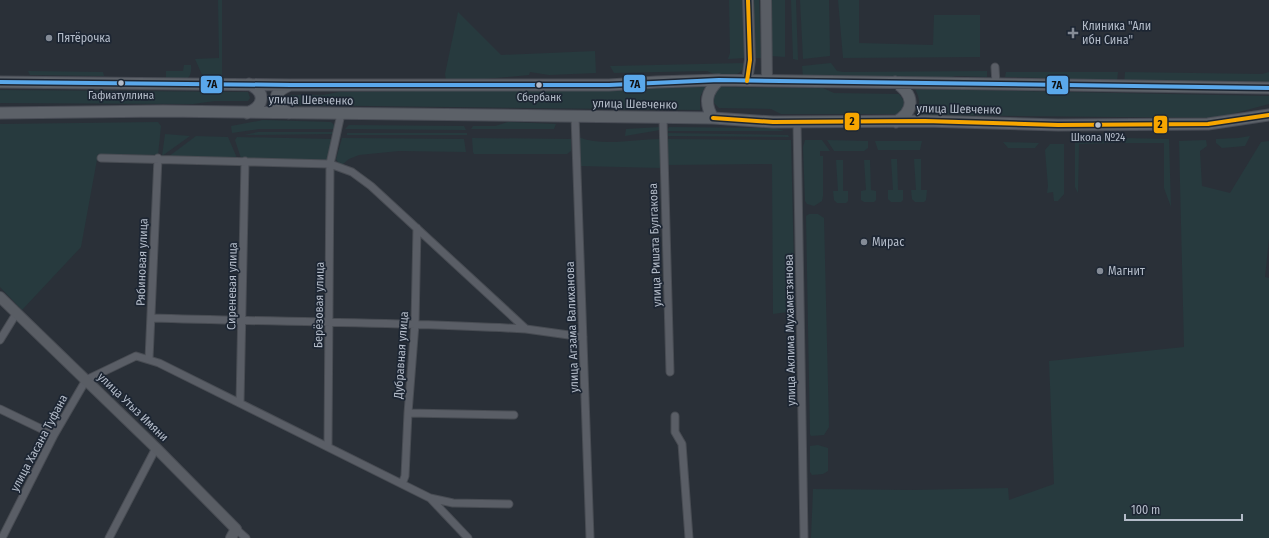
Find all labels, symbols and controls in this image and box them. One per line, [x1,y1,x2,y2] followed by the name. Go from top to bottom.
[1082,19,1151,47] place label: Клиника "Али ибн Сина"
[1067,27,1079,39] marker: Клиника "Али ибн Сина"
[57,31,111,45] place label: Пятёрочка
[44,33,54,43] marker: Пятёрочка
[623,74,646,93] line badge: 7А
[200,75,223,94] line badge: 7А
[1046,75,1069,95] line badge: 7А
[116,78,126,88] marker: Гафиатуллина
[207,78,218,91] text: 7А
[630,78,641,91] text: 7А
[1052,79,1063,92] text: 7А
[534,80,544,90] marker: Сбербанк
[88,89,154,102] place label: Гафиатуллина
[517,91,562,104] place label: Сбербанк
[269,92,353,108] street label: улица Шевченко
[593,96,677,112] street label: улица Шевченко
[917,101,1001,117] street label: улица Шевченко
[844,112,860,131] line badge: 2
[848,115,855,128] text: 2
[1153,115,1168,134] line badge: 2
[1156,118,1163,131] text: 2
[1093,120,1103,130] marker: Школа №24
[1071,131,1126,144] place label: Школа №24
[646,183,664,307] street label: улица Ришата Булгакова
[133,218,151,306] street label: Рябиновая улица
[872,235,904,249] place label: Мирас
[859,237,869,247] marker: Мирас
[224,242,240,330] street label: Сиреневая улица
[782,254,798,406] street label: улица Аклима Мухаметзянова
[563,261,581,393] street label: улица Агзама Валиханова
[311,262,327,348] street label: Берёзовая улица
[1108,264,1145,278] place label: Магнит
[1095,266,1105,276] marker: Магнит
[391,311,411,400] street label: Дубравная улица
[95,370,171,444] street label: улица Утыз Имяни
[8,392,71,494] street label: улица Хасана Туфана
[1125,496,1242,522] scale bar
[1131,503,1160,517] text: 100 m

